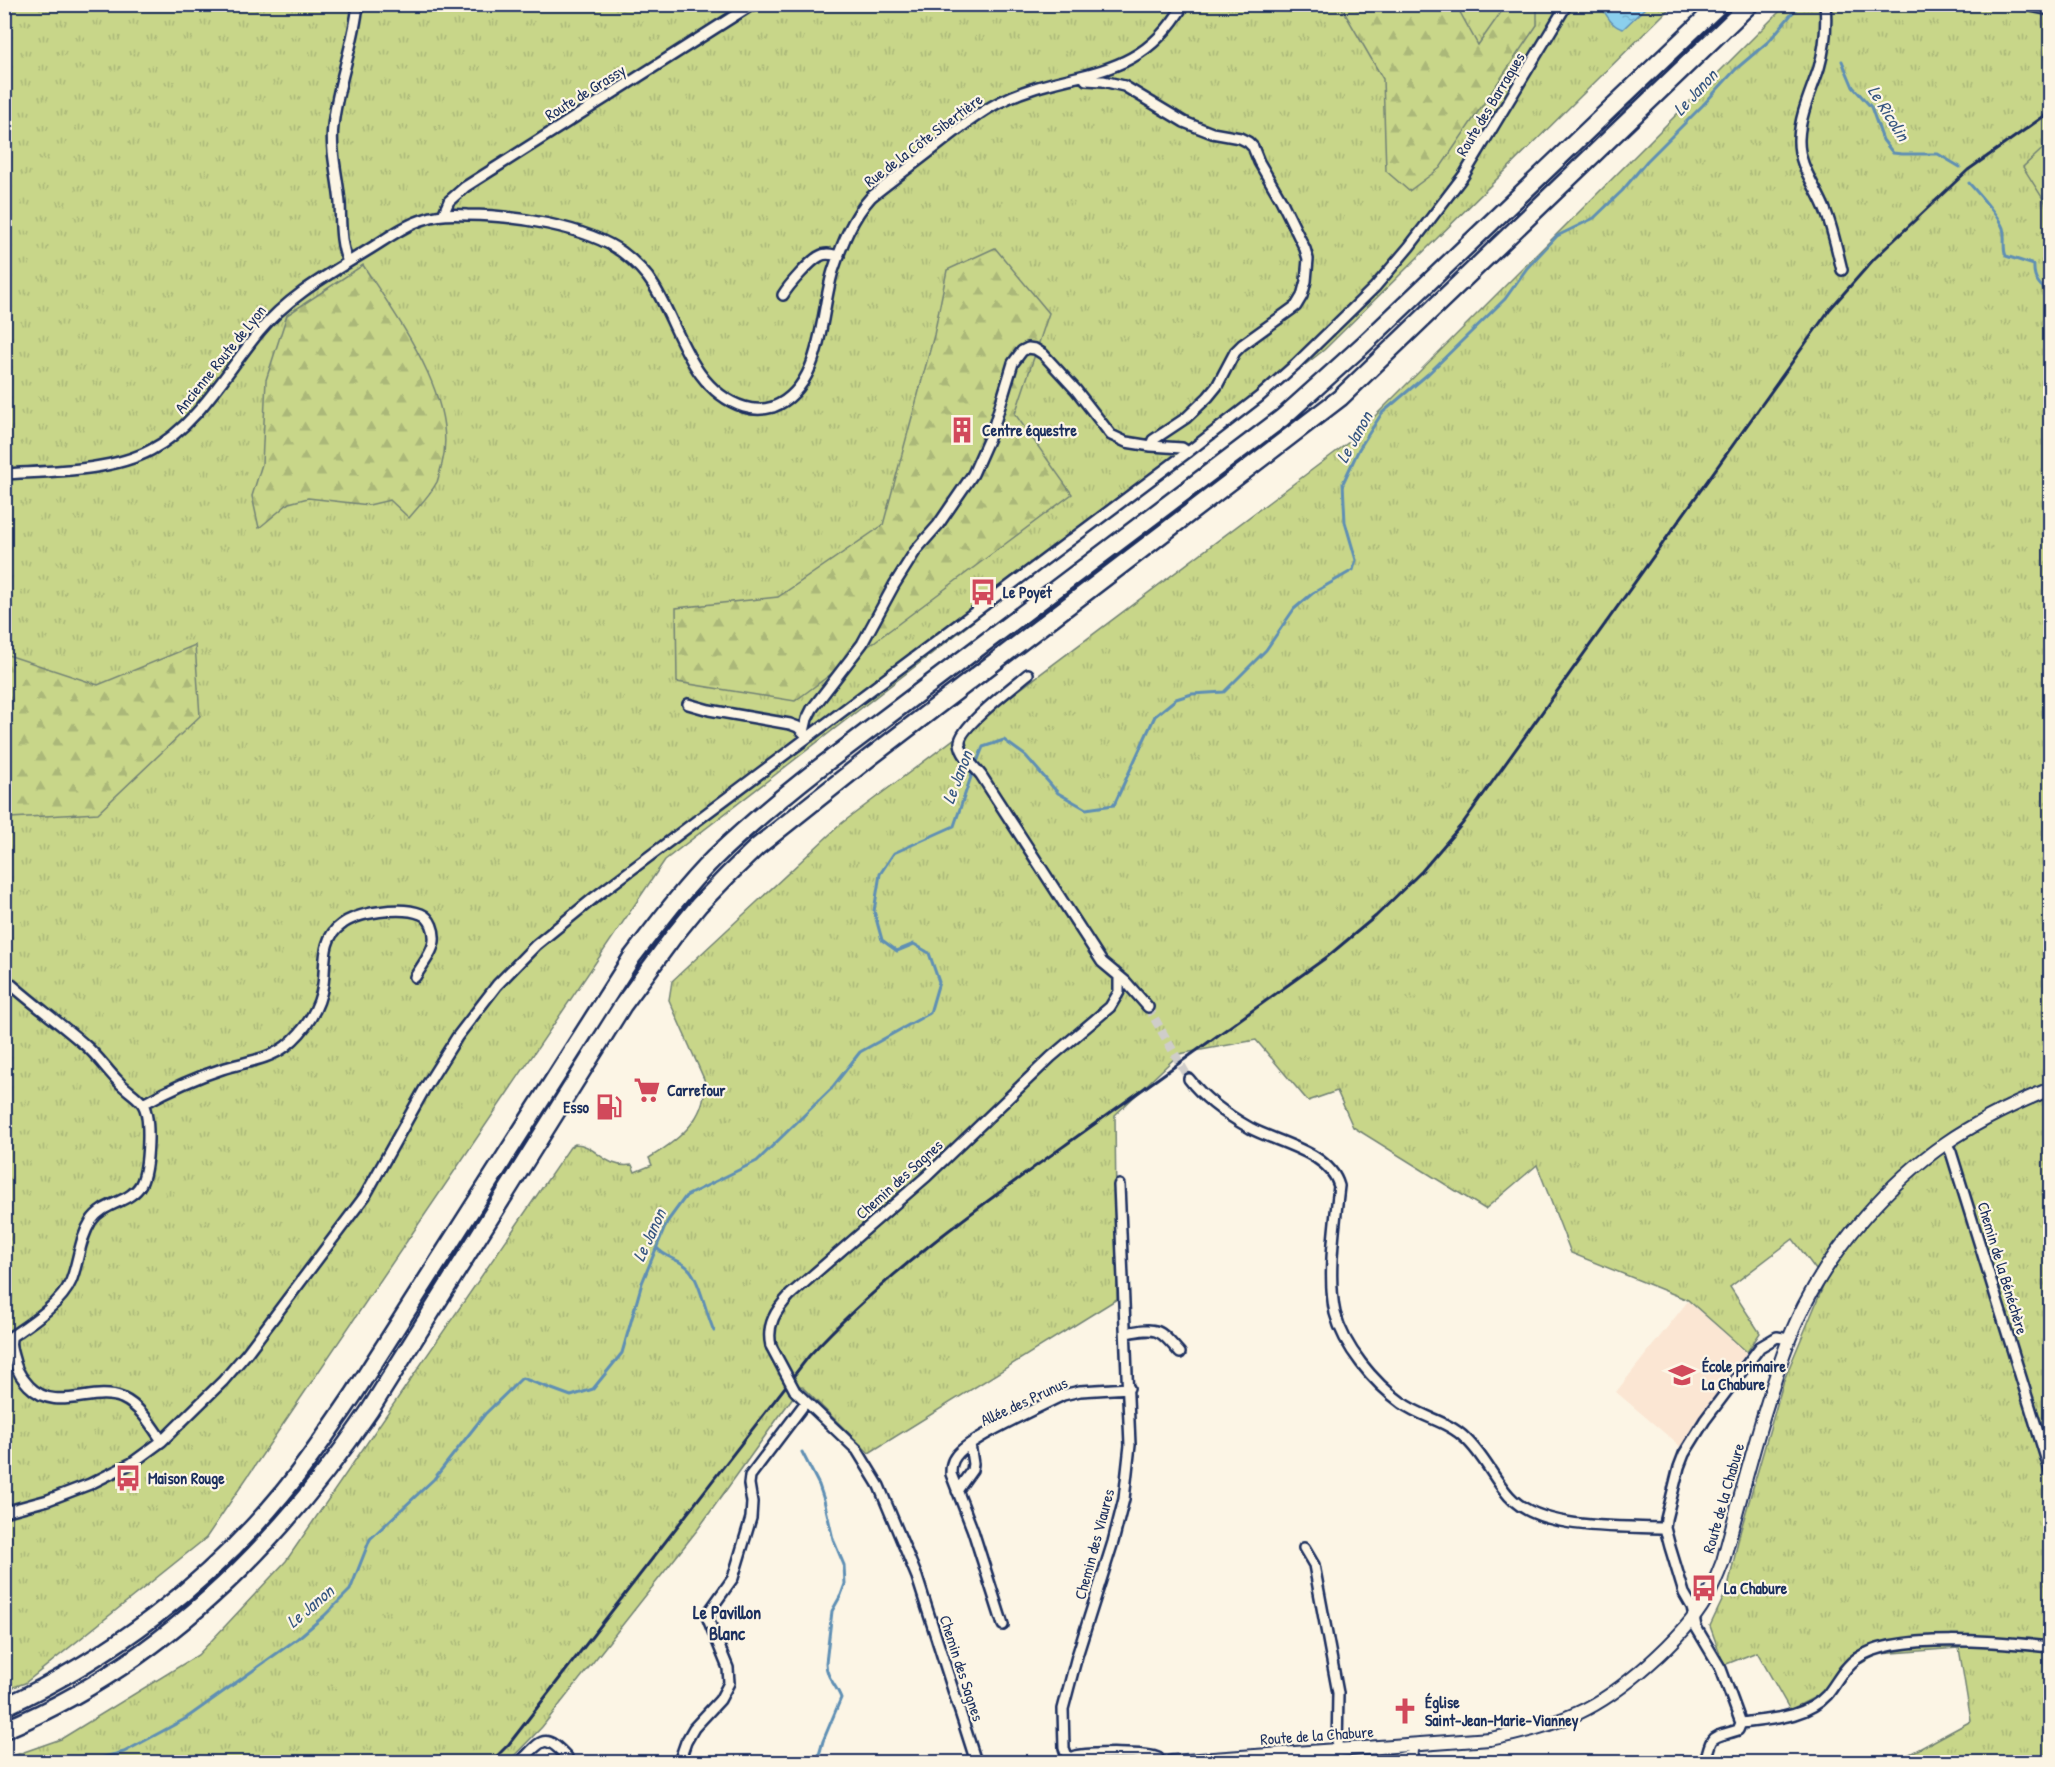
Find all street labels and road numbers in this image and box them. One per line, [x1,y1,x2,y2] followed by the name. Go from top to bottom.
[1450,48,1530,160] street label: Route des Barraques
[541,58,630,125] street label: Route de Grassy
[859,88,987,192] street label: Rue de la Côte Sibertière
[169,300,271,418] street label: Ancienne Route de Lyon
[851,1134,947,1224] street label: Chemin des Sagnes
[1972,1199,2034,1338] street label: Chemin de la Bénéchère
[977,1371,1071,1431] street label: Allée des Prunus
[1697,1440,1749,1556] street label: Route de la Chabure
[1069,1486,1119,1602] street label: Chemin des Viaures
[935,1612,989,1724] street label: Chemin des Sagnes
[1260,1720,1375,1750] street label: Route de la Chabure

